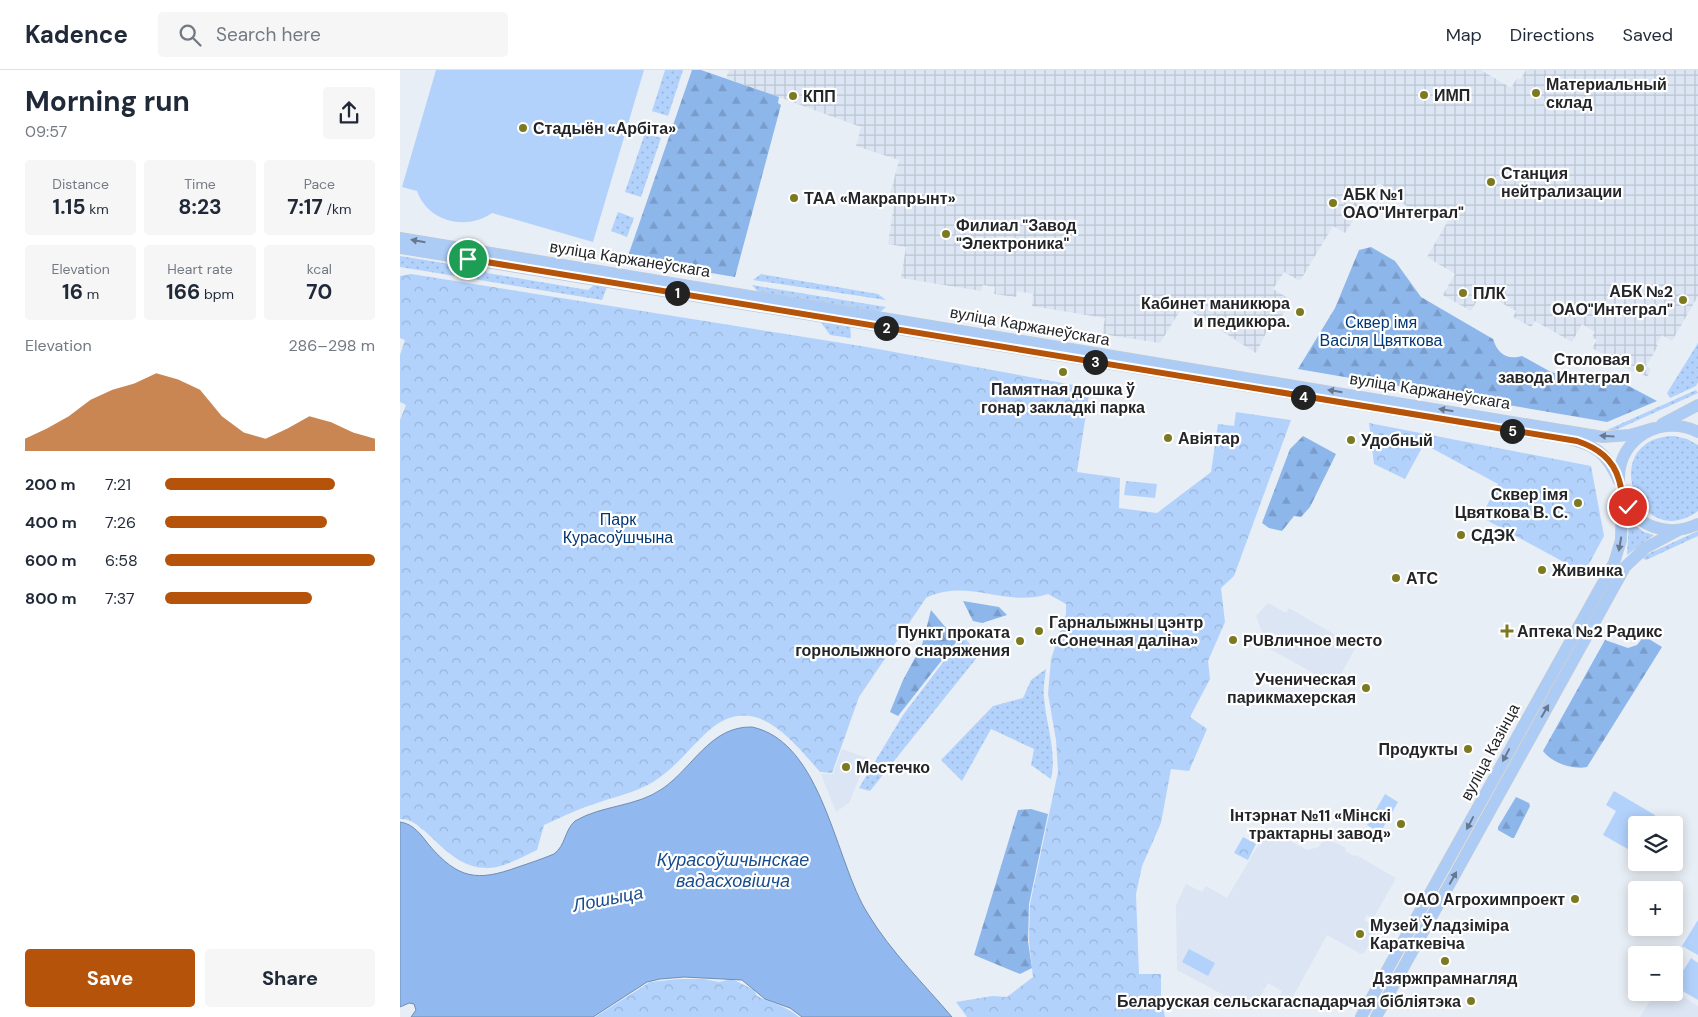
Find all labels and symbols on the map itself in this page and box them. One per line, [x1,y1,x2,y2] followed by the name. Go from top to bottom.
[1546,74,1667,113] place label: Материальный склад
[1434,85,1470,106] place label: ИМП
[803,86,836,107] place label: КПП
[1530,87,1542,99] marker: Материальный склад
[1418,89,1430,101] marker: ИМП
[787,90,799,102] marker: КПП
[533,118,676,139] place label: Стадыён «Арбіта»
[517,122,529,134] marker: Стадыён «Арбіта»
[1501,163,1622,202] place label: Станция нейтрализации
[1485,176,1497,188] marker: Станция нейтрализации
[1343,184,1464,223] place label: АБК №1 ОАО"Интеграл"
[804,188,956,209] place label: ТАА «Макрапрынт»
[788,192,800,204] marker: ТАА «Макрапрынт»
[1327,197,1339,209] marker: АБК №1 ОАО"Интеграл"
[956,215,1076,254] place label: Филиал "Завод "Электроника"
[940,228,952,240] marker: Филиал "Завод "Электроника"
[410,236,426,244] one-way arrow
[548,236,712,282] street label: вуліца Каржанеўскага
[447,238,489,280] pin
[664,280,690,306] pin: 1
[1552,281,1673,320] place label: АБК №2 ОАО"Интеграл"
[1473,283,1506,304] place label: ПЛК
[1457,287,1469,299] marker: ПЛК
[1141,293,1290,332] place label: Кабинет маникюра и педикюра.
[1677,294,1689,306] marker: АБК №2 ОАО"Интеграл"
[948,302,1112,350] street label: вуліца Каржанеўскага
[1294,306,1306,318] marker: Кабинет маникюра и педикюра.
[1320,312,1443,351] park label: Сквер імя Васіля Цвяткова
[874,316,898,340] pin: 2
[1498,349,1630,388] place label: Столовая завода Интеграл
[1082,350,1108,374] pin: 3
[1634,362,1646,374] marker: Столовая завода Интеграл
[1057,366,1069,378] marker: Памятная дошка ў гонар закладкі парка
[1348,368,1512,414] street label: вуліца Каржанеўскага
[981,379,1145,418] place label: Памятная дошка ў гонар закладкі парка
[1290,384,1316,410] pin: 4
[1326,387,1342,395] one-way arrow
[1438,406,1454,414] one-way arrow
[1500,418,1524,444] pin: 5
[1178,428,1240,449] place label: Авіятар
[1361,430,1433,451] place label: Удобный
[1162,432,1174,444] marker: Авіятар
[1598,432,1614,440] one-way arrow
[1345,434,1357,446] marker: Удобный
[1455,484,1568,523] place label: Сквер імя Цвяткова В. С.
[1607,486,1649,528] pin
[1572,497,1584,509] marker: Сквер імя Цвяткова В. С.
[563,509,673,548] park label: Парк Курасоўшчына
[1471,525,1515,546] place label: СДЭК
[1455,529,1467,541] marker: СДЭК
[1615,537,1623,553] one-way arrow
[1551,560,1623,581] place label: Живинка
[1536,564,1548,576] marker: Живинка
[1406,568,1439,589] place label: АТС
[1390,572,1402,584] marker: АТС
[1049,612,1204,651] place label: Гарналыжны цэнтр «Сонечная даліна»
[1517,621,1663,642] place label: Аптека №2 Радикс
[795,622,1010,661] place label: Пункт проката горнолыжного снаряжения
[1033,625,1045,637] marker: Гарналыжны цэнтр «Сонечная даліна»
[1501,625,1513,637] marker: Аптека №2 Радикс
[1243,630,1382,651] place label: PUBличное место
[1227,634,1239,646] marker: PUBличное место
[1014,635,1026,647] marker: Пункт проката горнолыжного снаряжения
[1227,669,1356,708] place label: Ученическая парикмахерская
[1360,682,1372,694] marker: Ученическая парикмахерская
[1456,700,1524,804] street label: вуліца Казінца
[1541,704,1549,719] one-way arrow
[1378,739,1458,760] place label: Продукты
[1462,743,1474,755] marker: Продукты
[1502,747,1510,762] one-way arrow
[856,757,930,778] place label: Местечко
[840,761,852,773] marker: Местечко
[1230,805,1391,844] place label: Інтэрнат №11 «Мінскі трактарны завод»
[1466,815,1474,830] one-way arrow
[1395,818,1407,830] marker: Інтэрнат №11 «Мінскі трактарны завод»
[657,848,809,893] water label: Курасоўшчынскае вадасховішча
[1448,871,1457,885] one-way arrow
[570,880,645,918] water label: Лошыца
[1404,889,1565,910] place label: ОАО Агрохимпроект
[1569,893,1581,905] marker: ОАО Агрохимпроект
[1370,915,1509,954] place label: Музей Ўладзіміра Караткевіча
[1354,928,1366,940] marker: Музей Ўладзіміра Караткевіча
[1439,955,1451,967] marker: Дзяржпрамнагляд
[1373,968,1517,989] place label: Дзяржпрамнагляд
[1117,991,1461,1012] place label: Беларуская сельскагаспадарчая бібліятэка
[1465,995,1477,1007] marker: Беларуская сельскагаспадарчая бібліятэка

